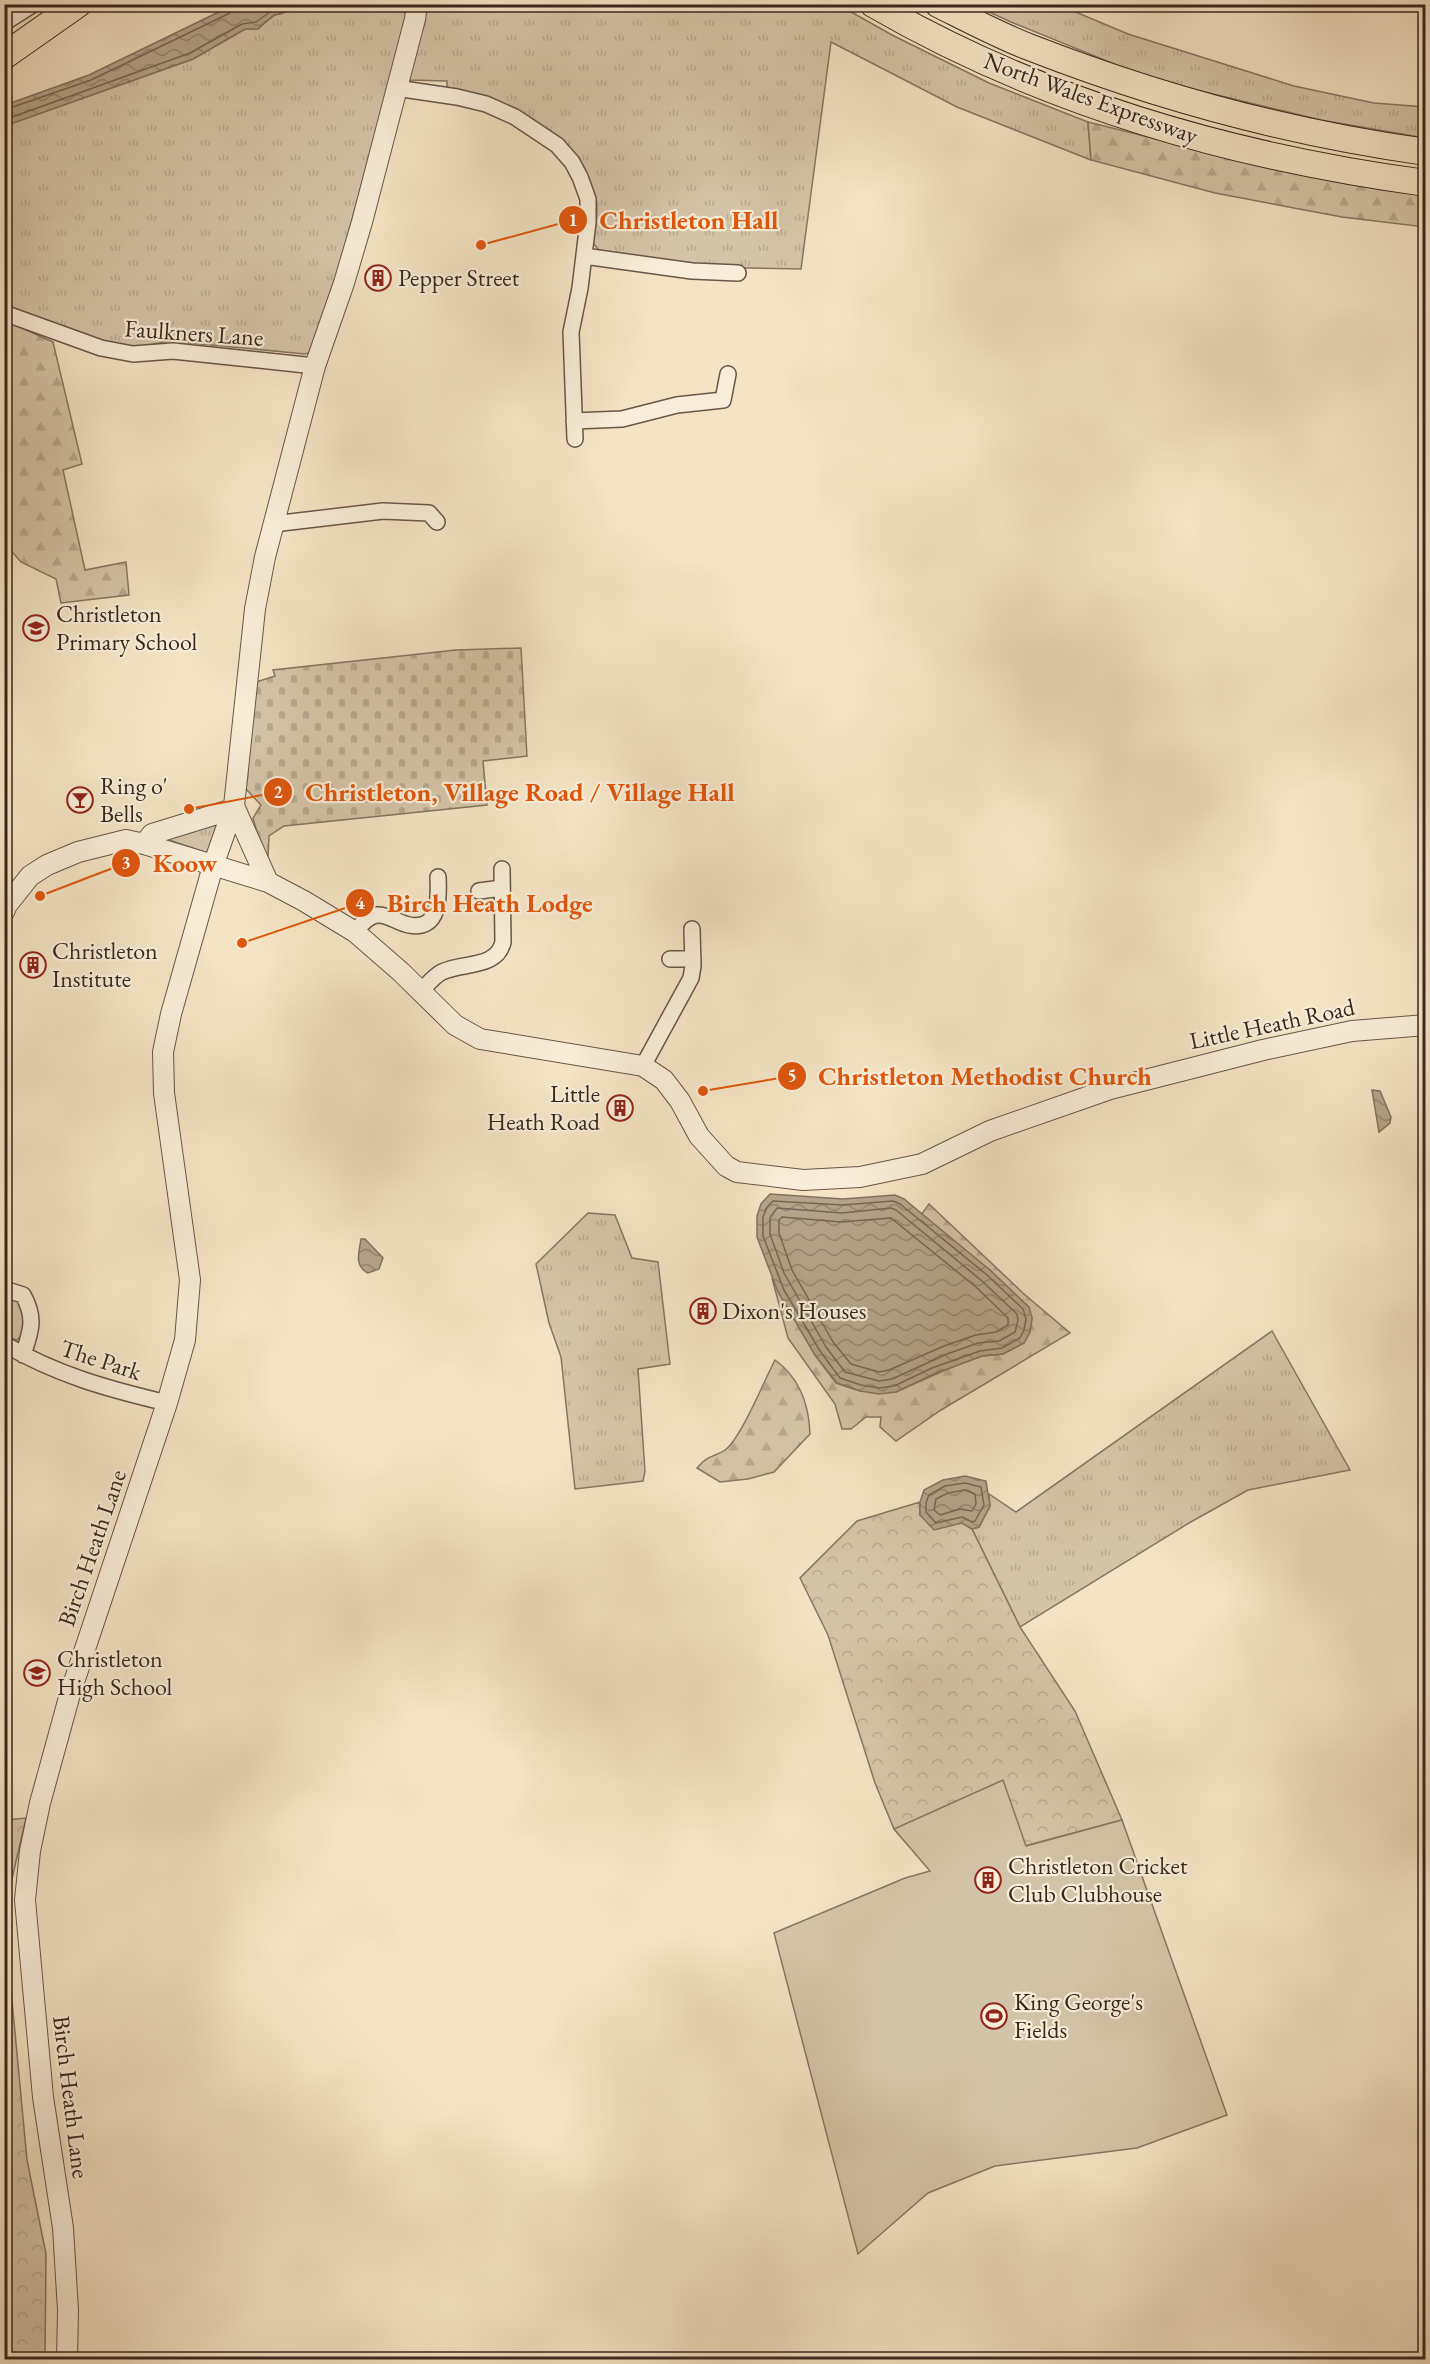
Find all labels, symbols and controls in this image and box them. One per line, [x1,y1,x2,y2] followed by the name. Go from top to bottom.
[980,44,1203,151] street label: North Wales Expressway
[558,198,791,242] callout: Christleton Hall
[599,203,779,237] text: Christleton Hall
[568,208,578,231] text: 1
[398,262,520,293] place label: Pepper Street
[363,263,393,293] building icon: Pepper Street
[124,312,264,353] street label: Faulkners Lane
[56,598,197,657] place label: Christleton Primary School
[21,613,51,643] school or university icon: Christleton Primary School
[100,770,168,829] place label: Ring o' Bells
[263,770,747,814] callout: Christleton, Village Road / Village Hall
[305,775,735,809] text: Christleton, Village Road / Village Hall
[273,780,283,803] text: 2
[65,785,95,815] bar icon: Ring o' Bells
[111,841,229,885] callout: Koow
[153,846,218,880] text: Koow
[121,851,131,874] text: 3
[345,881,605,925] callout: Birch Heath Lodge
[387,886,593,920] text: Birch Heath Lodge
[355,891,365,914] text: 4
[52,935,158,994] place label: Christleton Institute
[18,950,48,980] building icon: Christleton Institute
[1186,991,1358,1056] street label: Little Heath Road
[777,1054,1164,1098] callout: Christleton Methodist Church
[818,1059,1152,1093] text: Christleton Methodist Church
[787,1064,797,1087] text: 5
[487,1078,601,1137] place label: Little Heath Road
[605,1093,635,1123] building icon: Little Heath Road
[722,1295,866,1326] place label: Dixon's Houses
[688,1296,718,1326] building icon: Dixon's Houses
[57,1332,146,1387] street label: The Park
[50,1465,133,1630] street label: Birch Heath Lane
[57,1643,173,1702] place label: Christleton High School
[22,1658,52,1688] school or university icon: Christleton High School
[1008,1850,1188,1909] place label: Christleton Cricket Club Clubhouse
[973,1865,1003,1895] building icon: Christleton Cricket Club Clubhouse
[1014,1986,1143,2045] place label: King George's Fields
[979,2001,1009,2031] sports icon: King George's Fields
[46,2014,97,2180] street label: Birch Heath Lane

